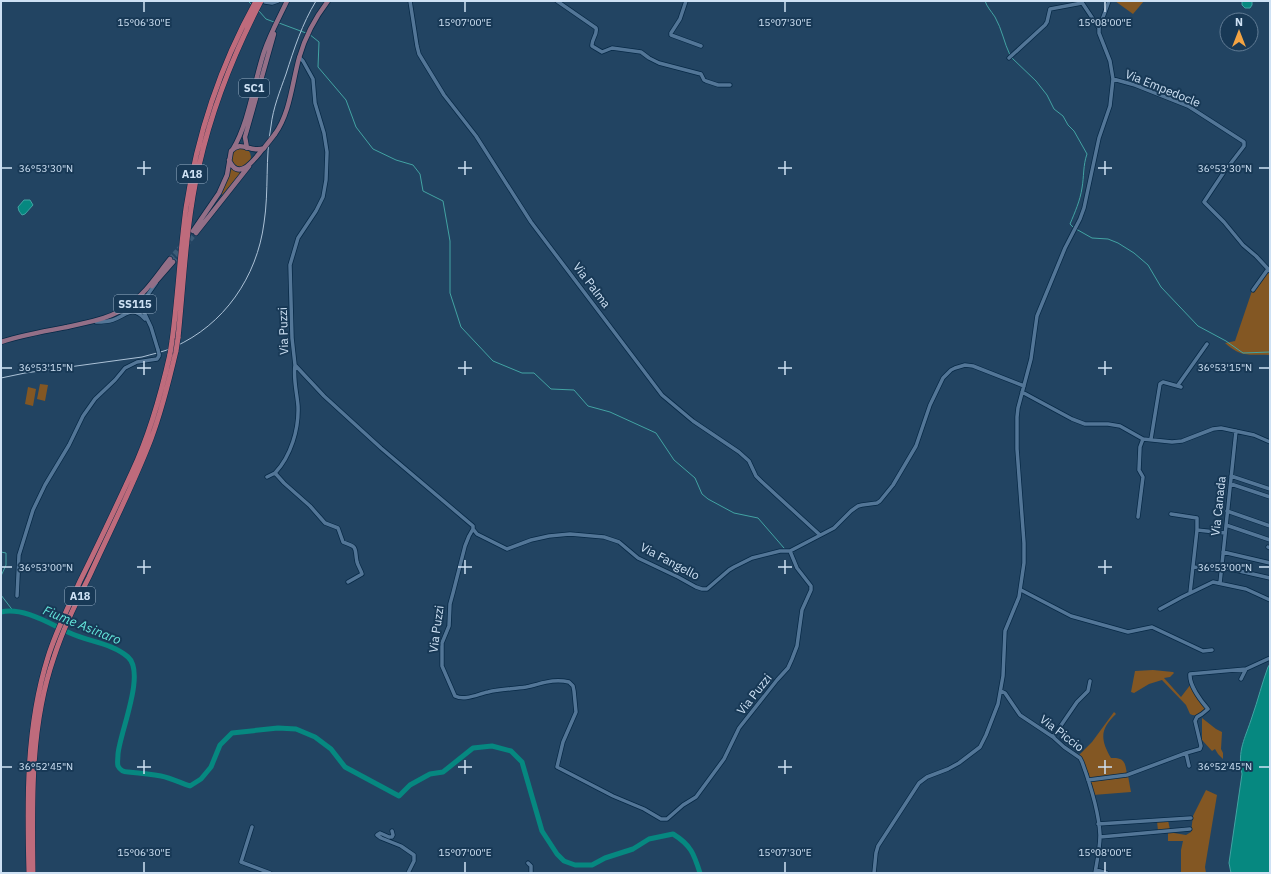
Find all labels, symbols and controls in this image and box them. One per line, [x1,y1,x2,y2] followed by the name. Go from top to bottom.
[1219,12,1259,52] north arrow
[1235,15,1243,29] text: N
[117,16,171,29] text: 15°06'30"E
[438,16,492,29] text: 15°07'00"E
[758,16,812,29] text: 15°07'30"E
[1078,16,1132,29] text: 15°08'00"E
[1123,66,1203,110] street label: Via Empedocle
[239,79,269,97] road number: SC1
[19,162,73,175] text: 36°53'30"N
[1198,162,1252,175] text: 36°53'30"N
[177,165,207,183] road number: A18
[570,259,614,311] street label: Via Palma
[114,295,156,313] road number: SS115
[275,307,291,355] street label: Via Puzzi
[19,361,73,374] text: 36°53'15"N
[1198,361,1252,374] text: 36°53'15"N
[1207,475,1229,537] street label: Via Canada
[638,539,702,583] street label: Via Fangello
[19,561,73,574] text: 36°53'00"N
[1198,561,1252,574] text: 36°53'00"N
[65,587,95,605] road number: A18
[40,602,124,648] water label: Fiume Asinaro
[425,604,447,654] street label: Via Puzzi
[733,671,775,717] street label: Via Puzzi
[1037,711,1087,755] street label: Via Piccio
[19,760,73,773] text: 36°52'45"N
[1198,760,1252,773] text: 36°52'45"N
[117,846,171,859] text: 15°06'30"E
[438,846,492,859] text: 15°07'00"E
[758,846,812,859] text: 15°07'30"E
[1078,846,1132,859] text: 15°08'00"E

